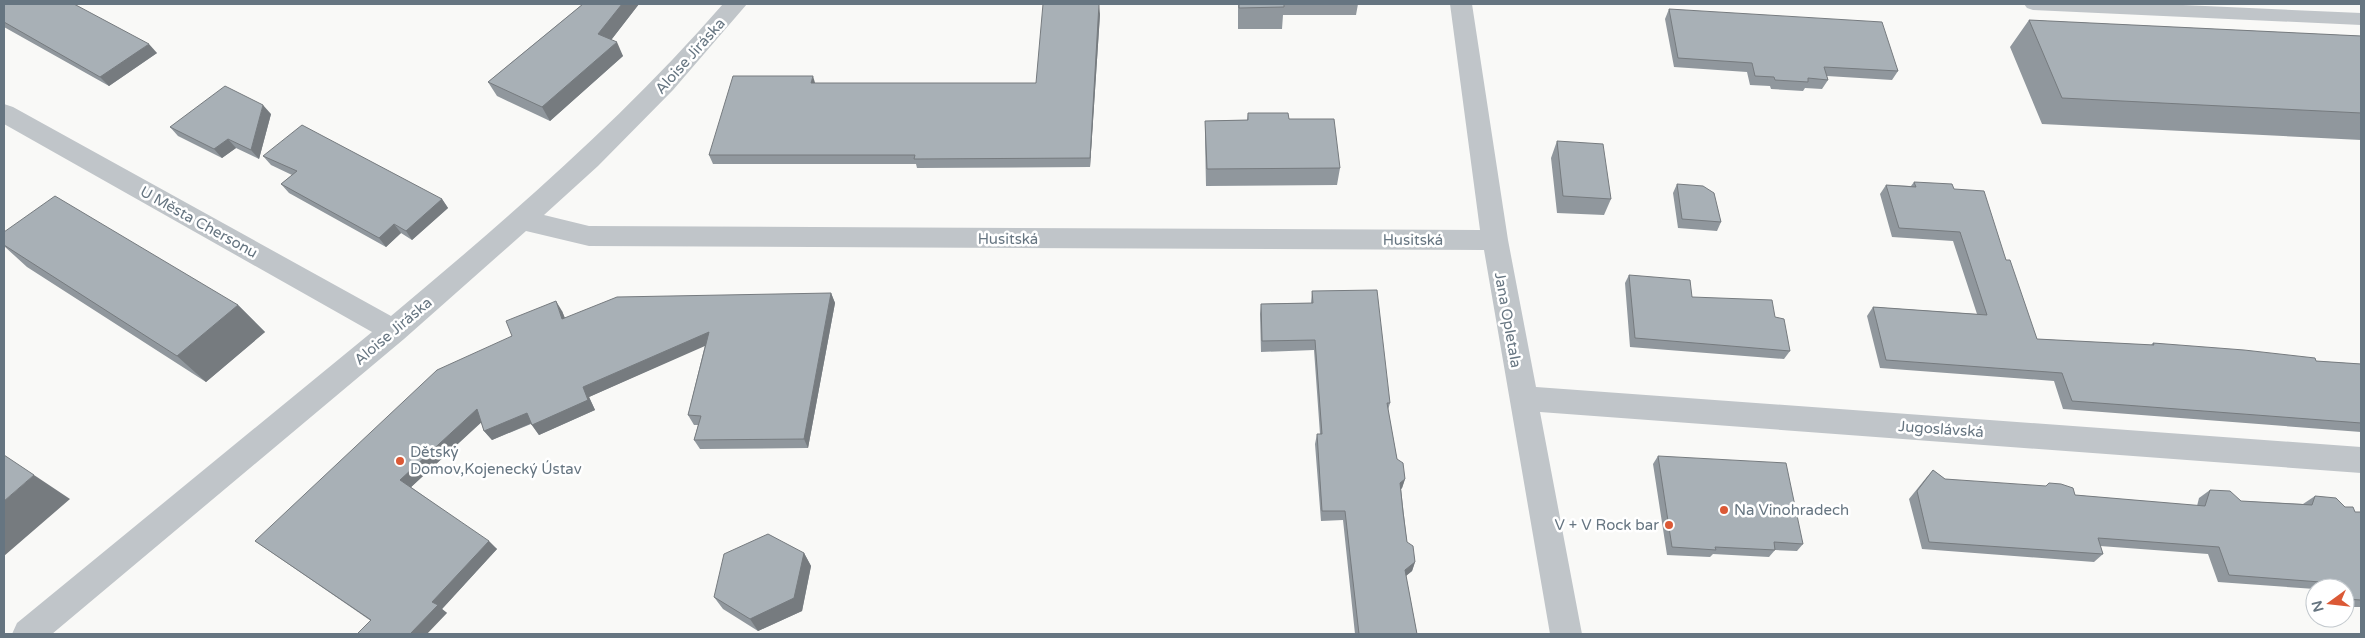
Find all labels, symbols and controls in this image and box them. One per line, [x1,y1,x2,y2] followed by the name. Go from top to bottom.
[651,14,729,98] street label: Aloise Jiráska
[137,182,261,262] street label: U Města Chersonu
[978,230,1038,248] street label: Husitská
[1383,231,1443,249] street label: Husitská
[1491,271,1525,369] street label: Jana Opletala
[351,293,435,369] street label: Aloise Jiráska
[1898,417,1984,441] street label: Jugoslávská
[410,443,582,478] place label: Dětský Domov,Kojenecký Ústav
[394,455,406,467] marker: Dětský Domov,Kojenecký Ústav
[1734,501,1849,519] place label: Na Vinohradech
[1718,504,1730,516] marker: Na Vinohradech
[1555,516,1659,534] place label: V + V Rock bar
[1663,519,1675,531] marker: V + V Rock bar
[2305,578,2355,628] north arrow
[2308,599,2328,614] text: N

